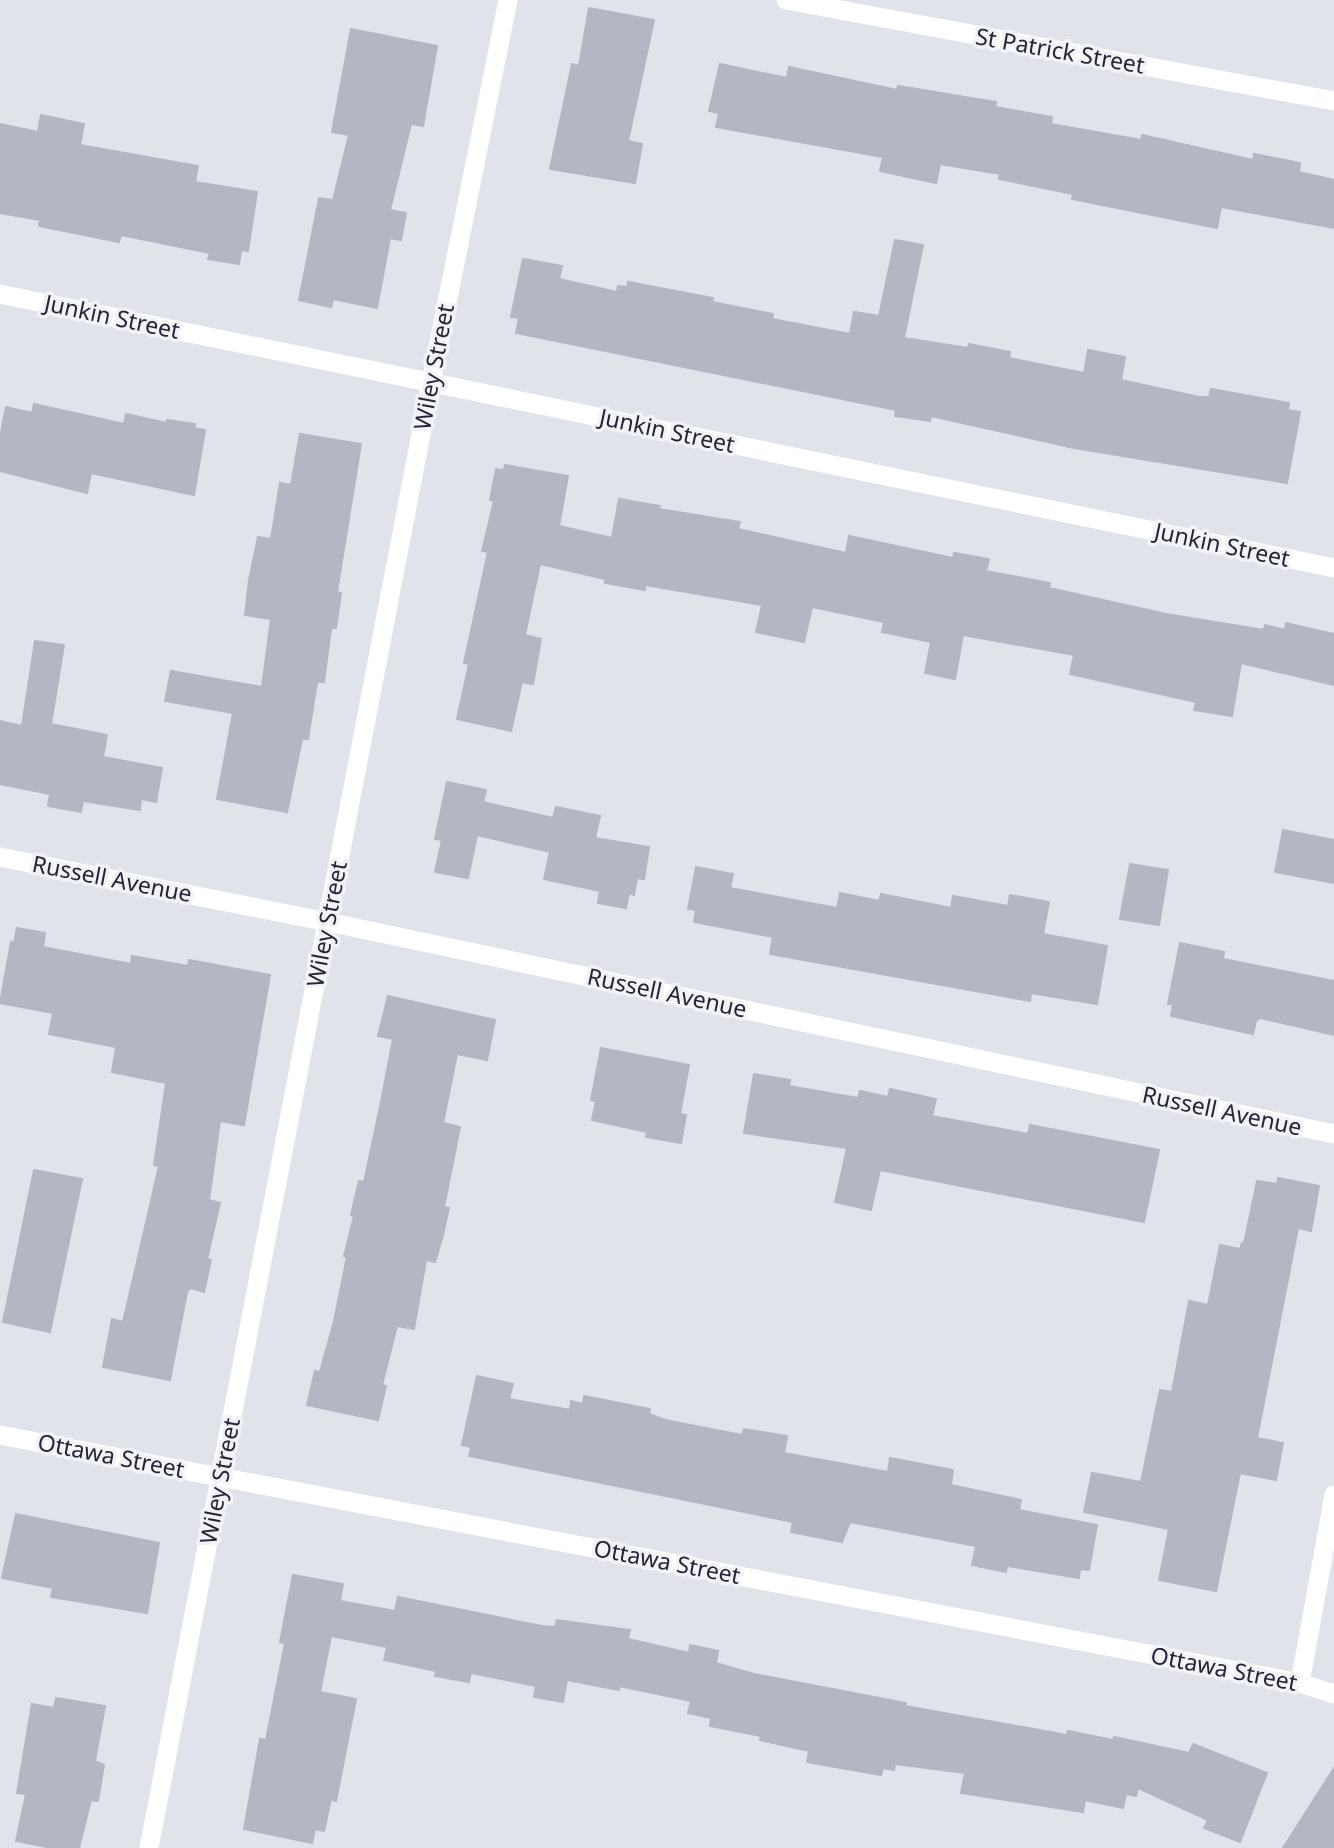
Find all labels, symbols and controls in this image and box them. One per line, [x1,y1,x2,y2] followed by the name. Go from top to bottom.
[973,19,1147,81] street label: St Patrick Street
[40,286,183,346] street label: Junkin Street
[405,301,461,433] street label: Wiley Street
[595,400,738,460] street label: Junkin Street
[1150,514,1293,574] street label: Junkin Street
[30,847,195,909] street label: Russell Avenue
[298,858,354,990] street label: Wiley Street
[585,960,750,1025] street label: Russell Avenue
[1140,1078,1305,1143] street label: Russell Avenue
[191,1415,247,1547] street label: Wiley Street
[35,1425,187,1485] street label: Ottawa Street
[591,1531,743,1591] street label: Ottawa Street
[1148,1638,1300,1698] street label: Ottawa Street

